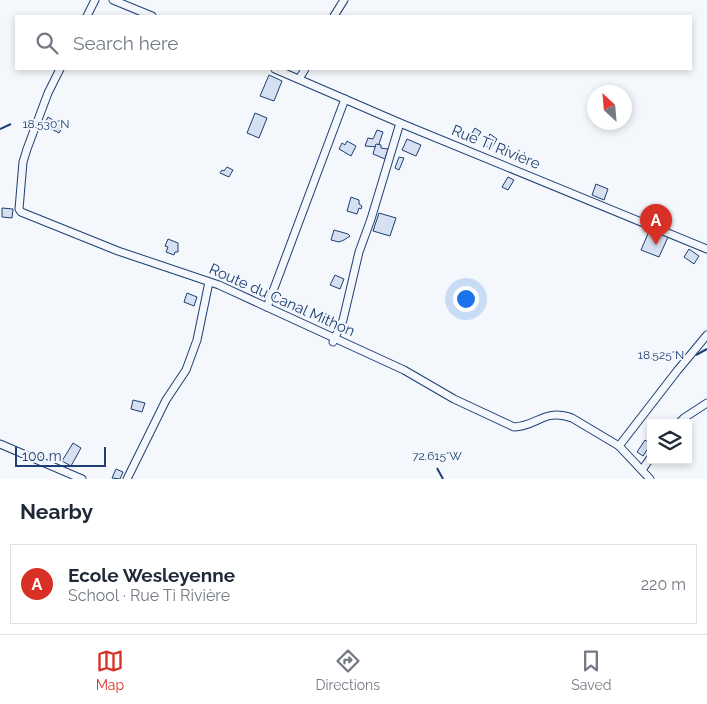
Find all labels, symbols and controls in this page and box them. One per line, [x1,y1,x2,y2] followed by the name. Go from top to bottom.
[15,15,692,70] search box
[33,29,61,57] icon: search
[73,32,179,54] text: Search here
[587,85,632,130] north arrow
[22,117,70,131] text: 18.530°N
[449,121,543,173] street label: Rue Ti Rivière
[640,204,672,245] pin: A
[206,260,358,340] street label: Route du Canal Mithon
[453,286,479,312] your location
[638,348,684,362] text: 18.525°N
[647,419,692,464] map controls
[647,419,692,464] button: layers
[15,444,106,467] scale bar
[22,448,62,464] text: 100 m
[412,449,462,463] text: 72.615°W
[20,499,93,524] text: Nearby
[68,564,235,586] text: Ecole Wesleyenne
[32,575,42,594] text: A
[641,575,686,594] text: 220 m
[68,586,230,605] text: School · Rue Ti Rivière
[96,647,124,693] tab: Map
[315,647,380,693] tab: Directions
[571,647,611,693] tab: Saved

